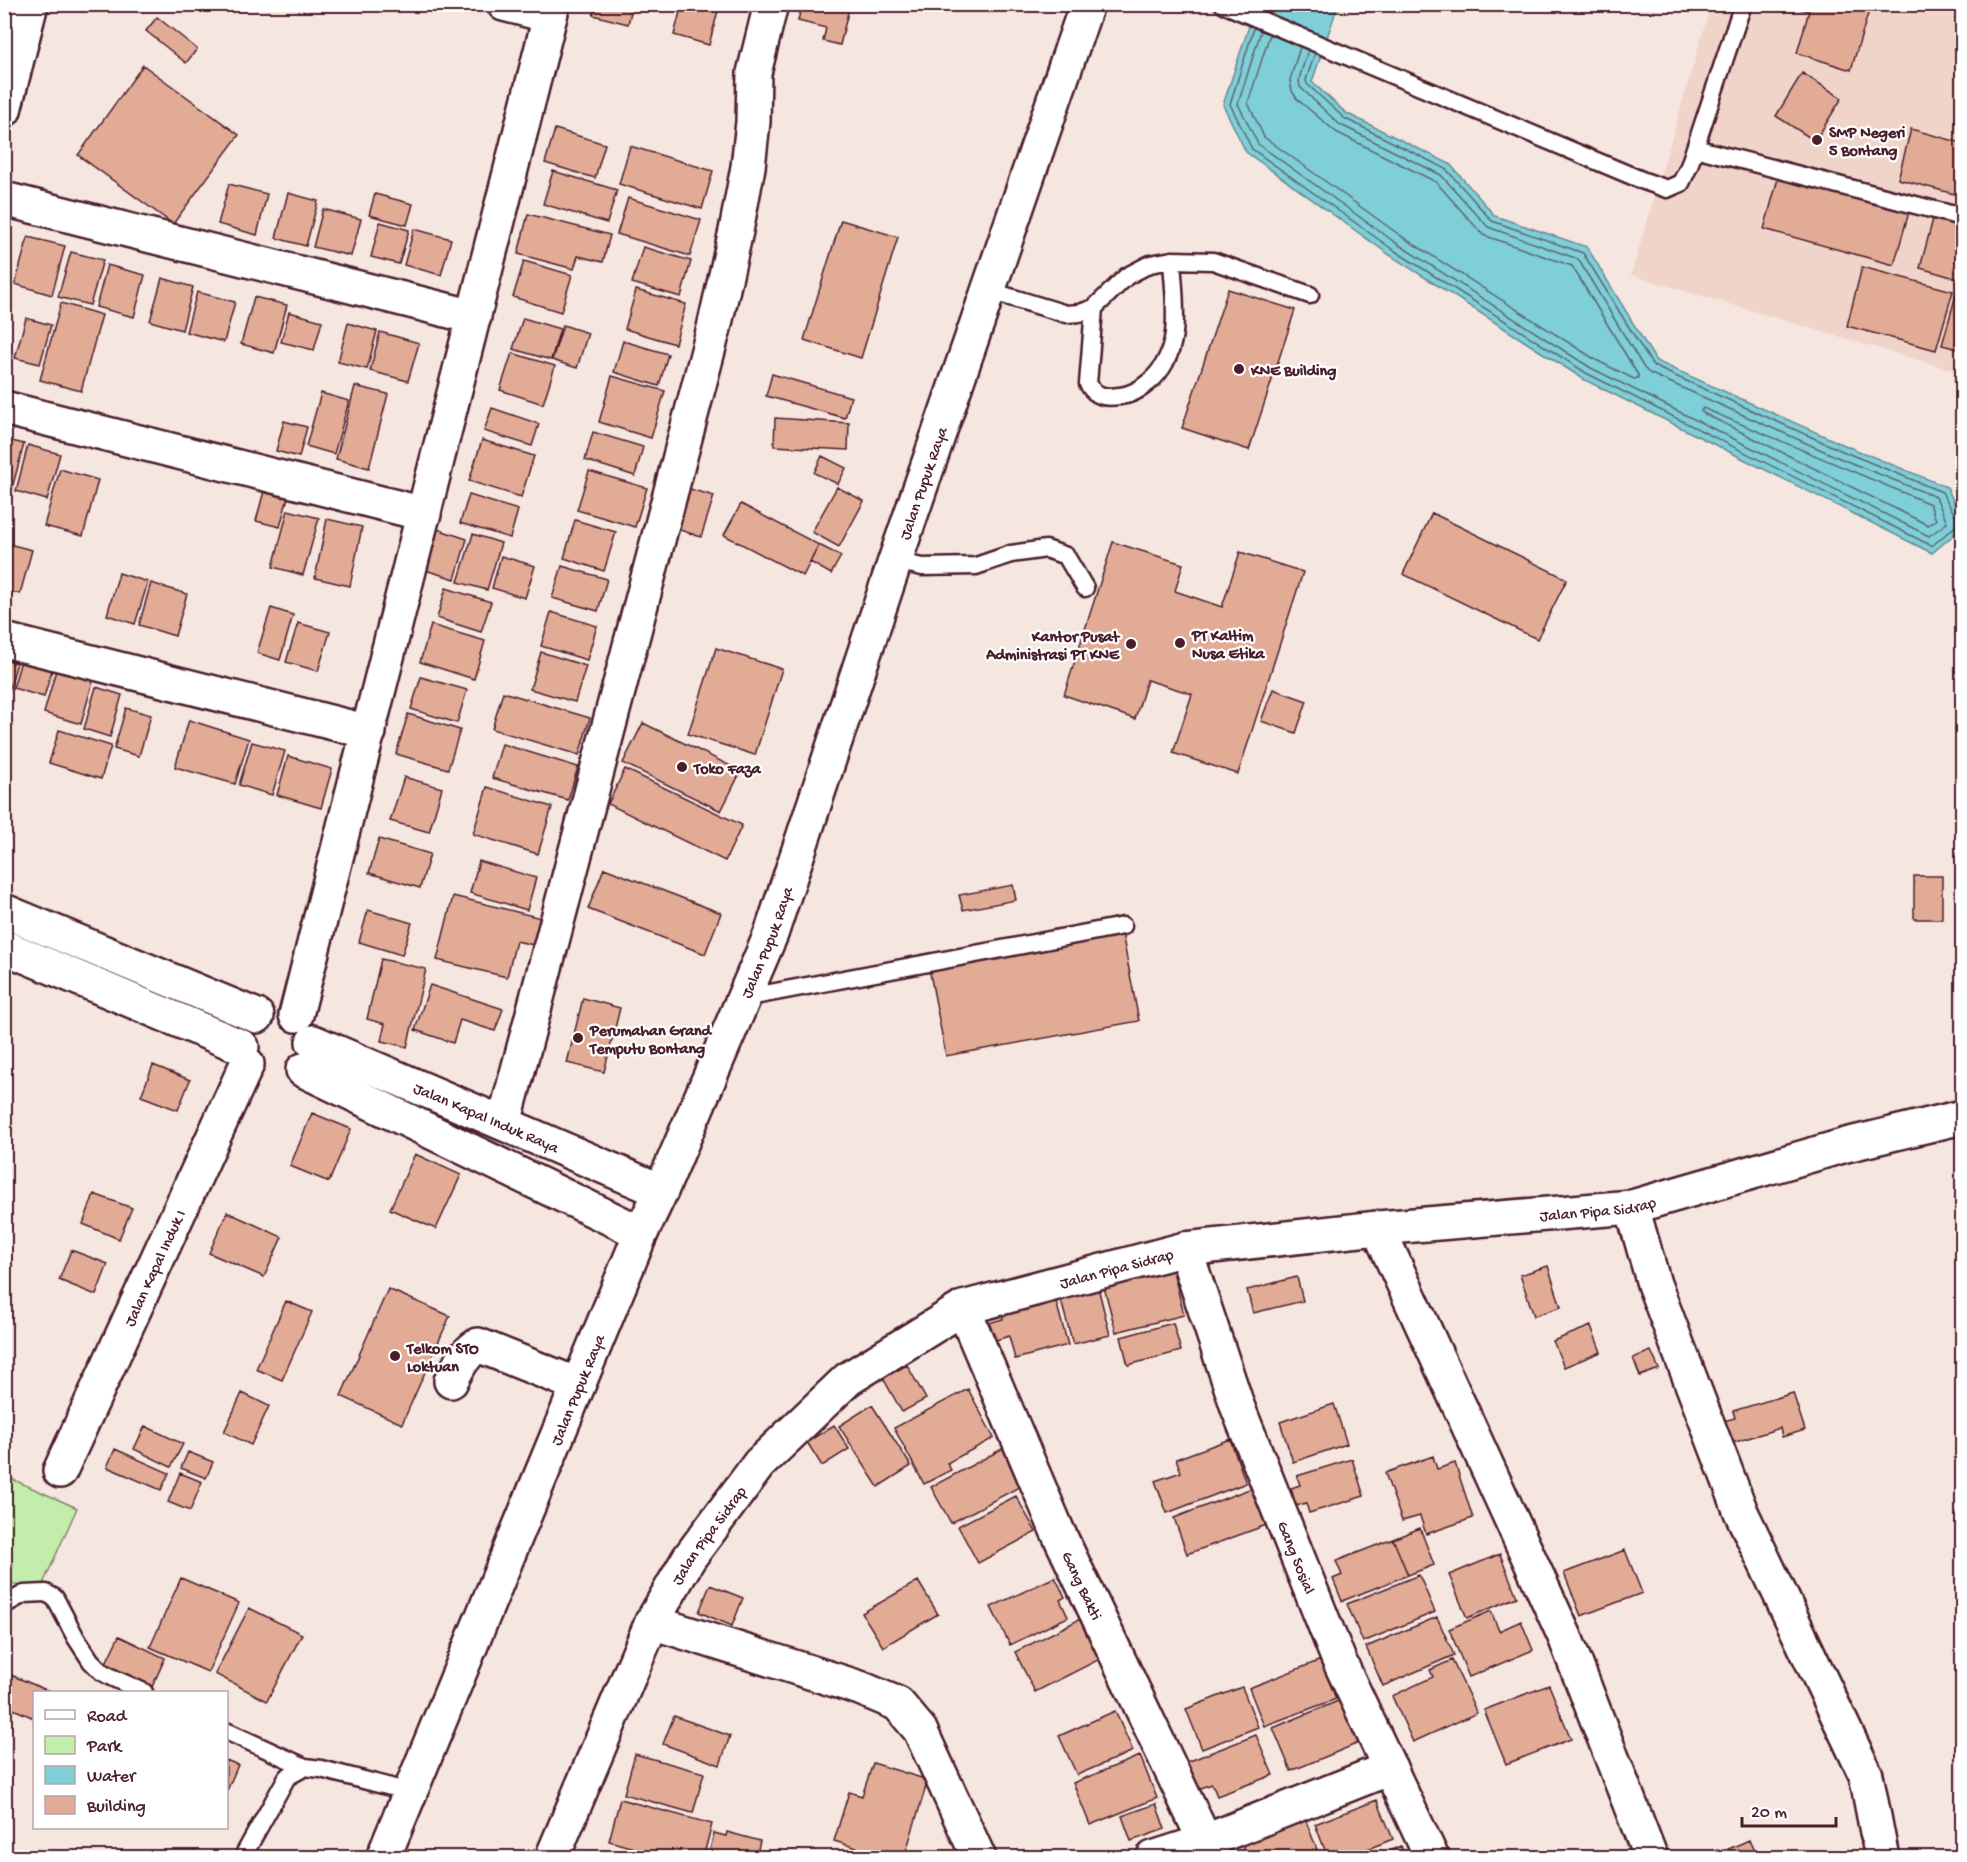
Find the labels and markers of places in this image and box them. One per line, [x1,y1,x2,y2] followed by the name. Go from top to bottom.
[1829,125,1906,162] place label: SMP Negeri 5 Bontang
[1810,133,1824,147] marker: SMP Negeri 5 Bontang
[1232,362,1246,376] marker: KNE Building
[1250,363,1336,382] place label: KNE Building
[1191,628,1266,665] place label: PT Kaltim Nusa Etika
[985,629,1120,666] place label: Kantor Pusat Administrasi PT KNE
[1173,636,1187,650] marker: PT Kaltim Nusa Etika
[1124,637,1138,651] marker: Kantor Pusat Administrasi PT KNE
[675,760,689,774] marker: Toko Faza
[692,761,762,780] place label: Toko Faza
[588,1023,713,1060] place label: Perumahan Grand Temputu Bontang
[571,1031,585,1045] marker: Perumahan Grand Temputu Bontang
[405,1341,479,1378] place label: Telkom STO Loktuan
[388,1349,402,1363] marker: Telkom STO Loktuan

